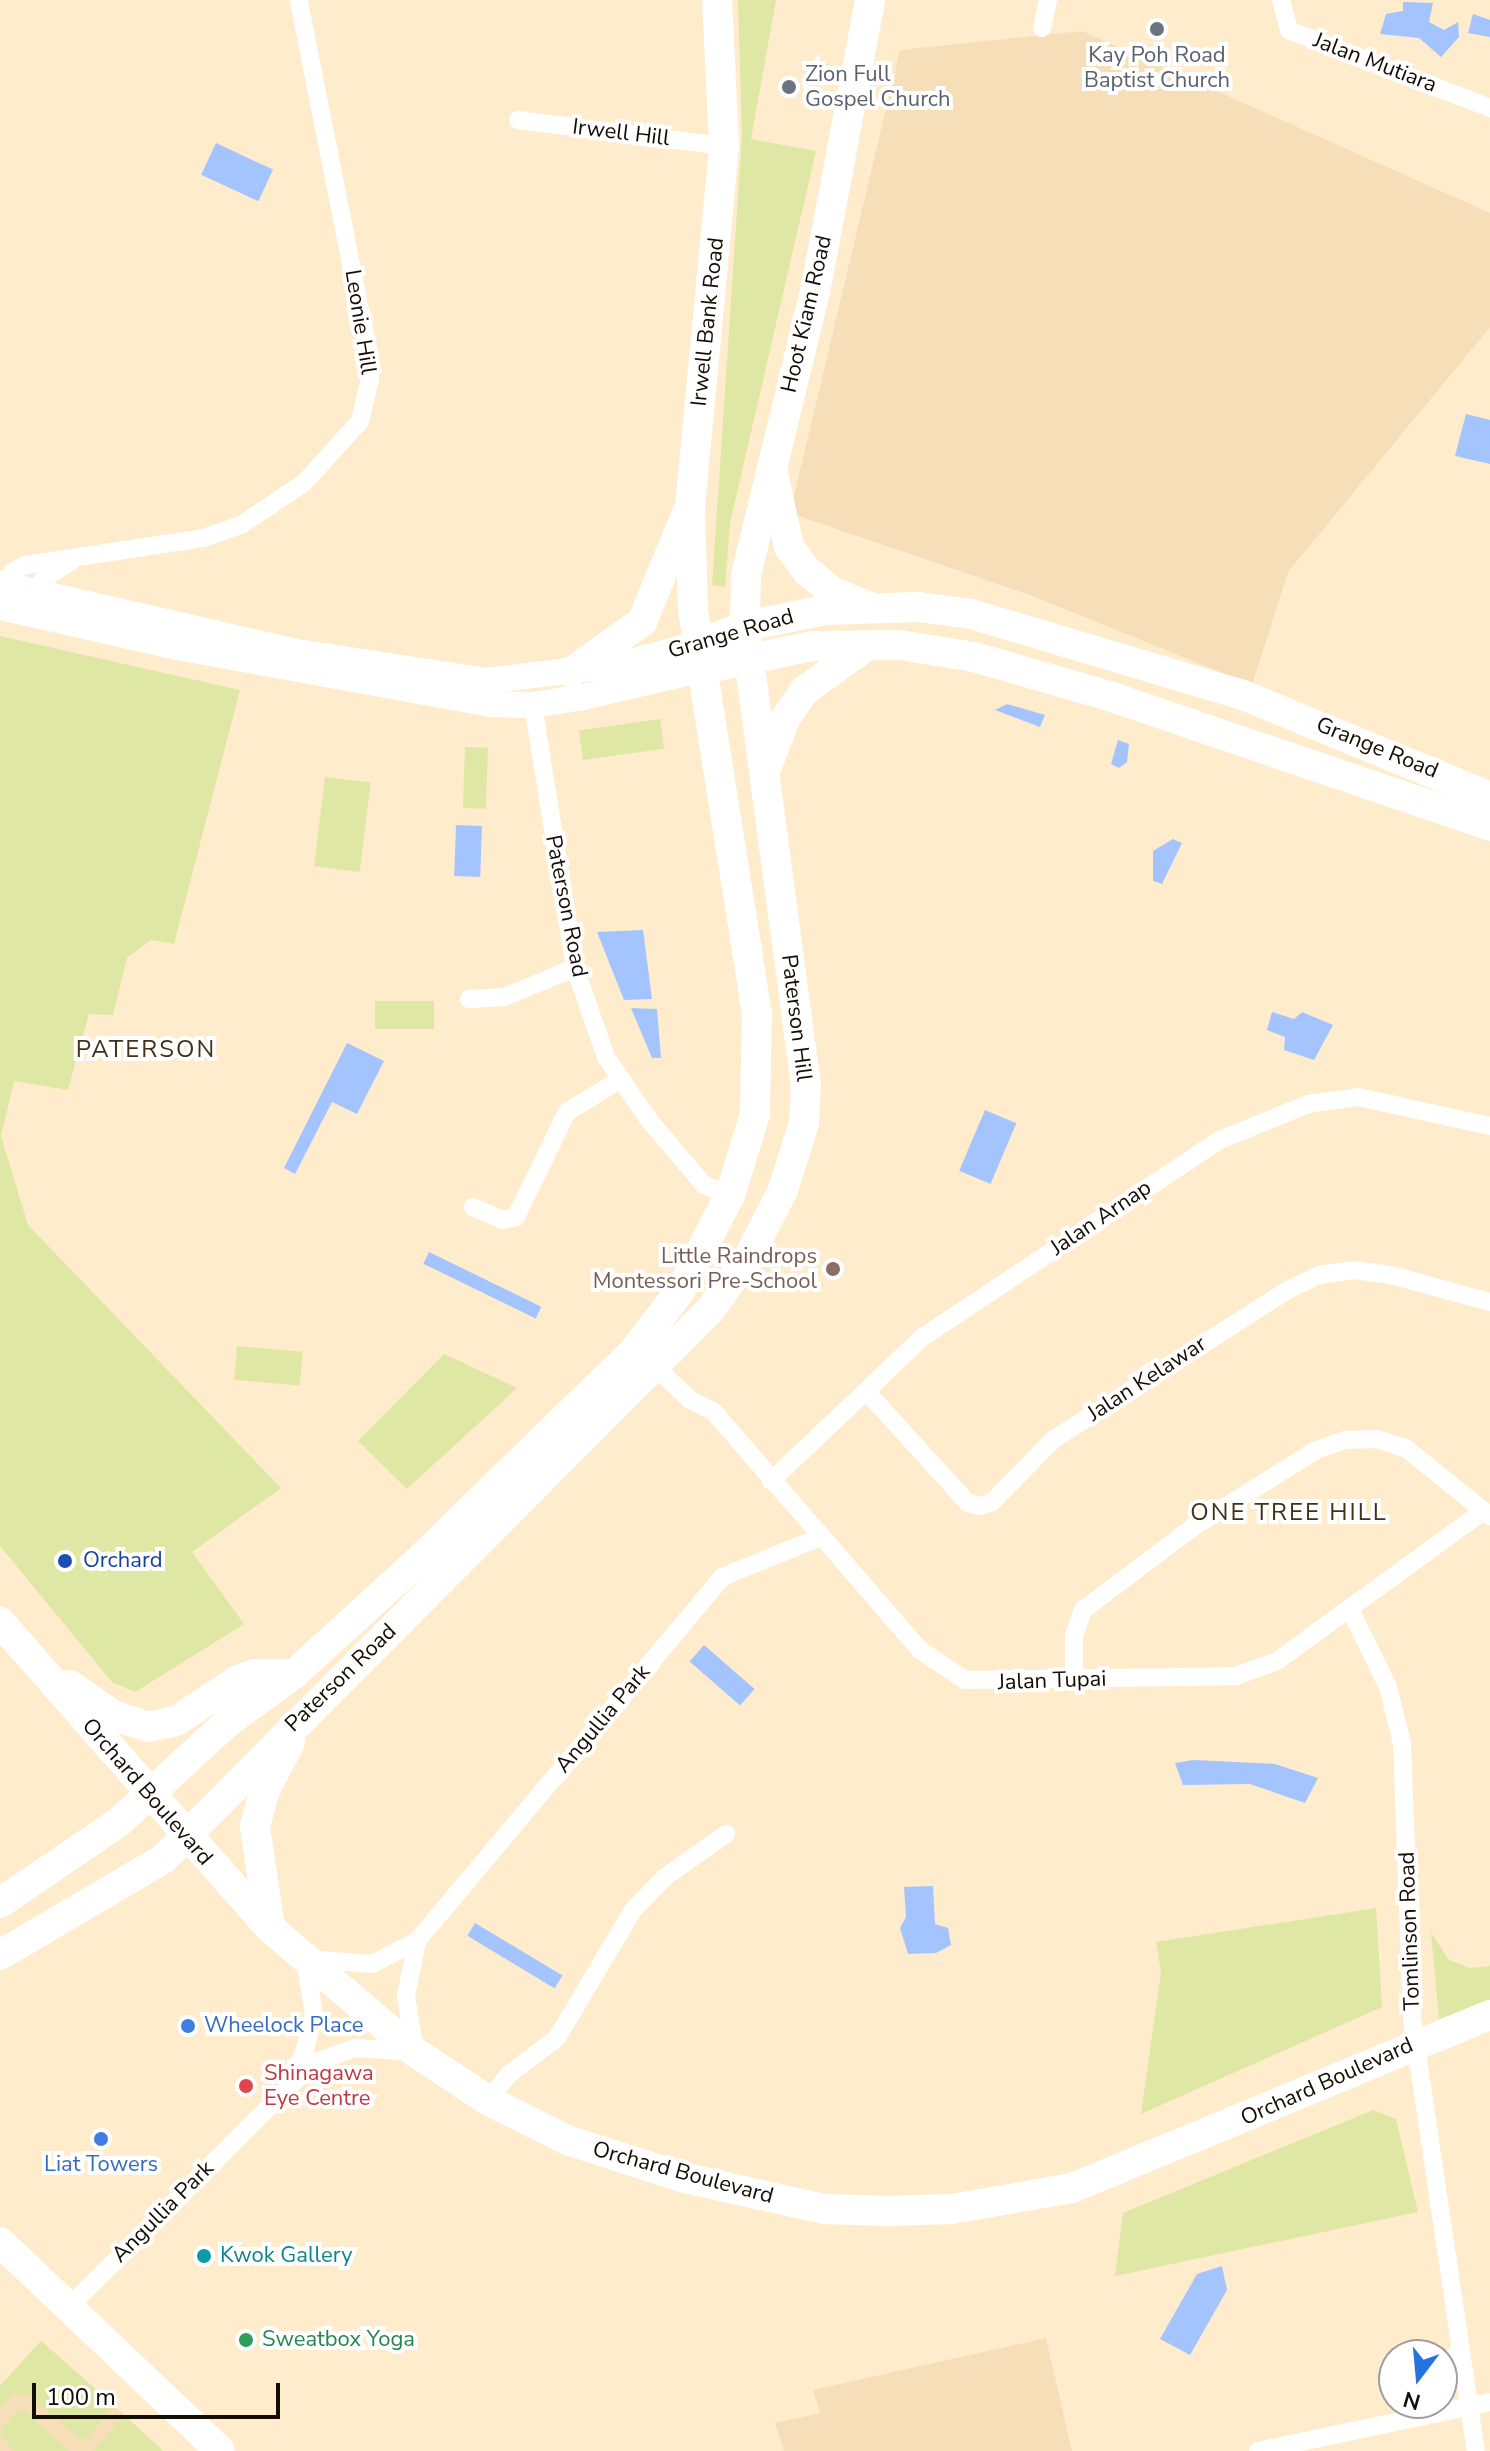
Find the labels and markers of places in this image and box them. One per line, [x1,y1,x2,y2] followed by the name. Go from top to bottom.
[1148,20,1166,38] marker: Kay Poh Road Baptist Church
[1084,42,1230,94] place label: Kay Poh Road Baptist Church
[805,61,951,112] place label: Zion Full Gospel Church
[780,78,798,96] marker: Zion Full Gospel Church
[593,1243,817,1294] place label: Little Raindrops Montessori Pre-School
[824,1260,842,1278] marker: Little Raindrops Montessori Pre-School
[83,1548,163,1574] place label: Orchard
[54,1550,76,1572] marker: Orchard
[204,2013,363,2039] place label: Wheelock Place
[179,2017,197,2035] marker: Wheelock Place
[264,2060,374,2112] place label: Shinagawa Eye Centre
[235,2075,257,2097] marker: Shinagawa Eye Centre
[92,2130,110,2148] marker: Liat Towers
[44,2152,158,2178] place label: Liat Towers
[220,2243,352,2269] place label: Kwok Gallery
[195,2247,213,2265] marker: Kwok Gallery
[262,2327,415,2353] place label: Sweatbox Yoga
[237,2331,255,2349] marker: Sweatbox Yoga

